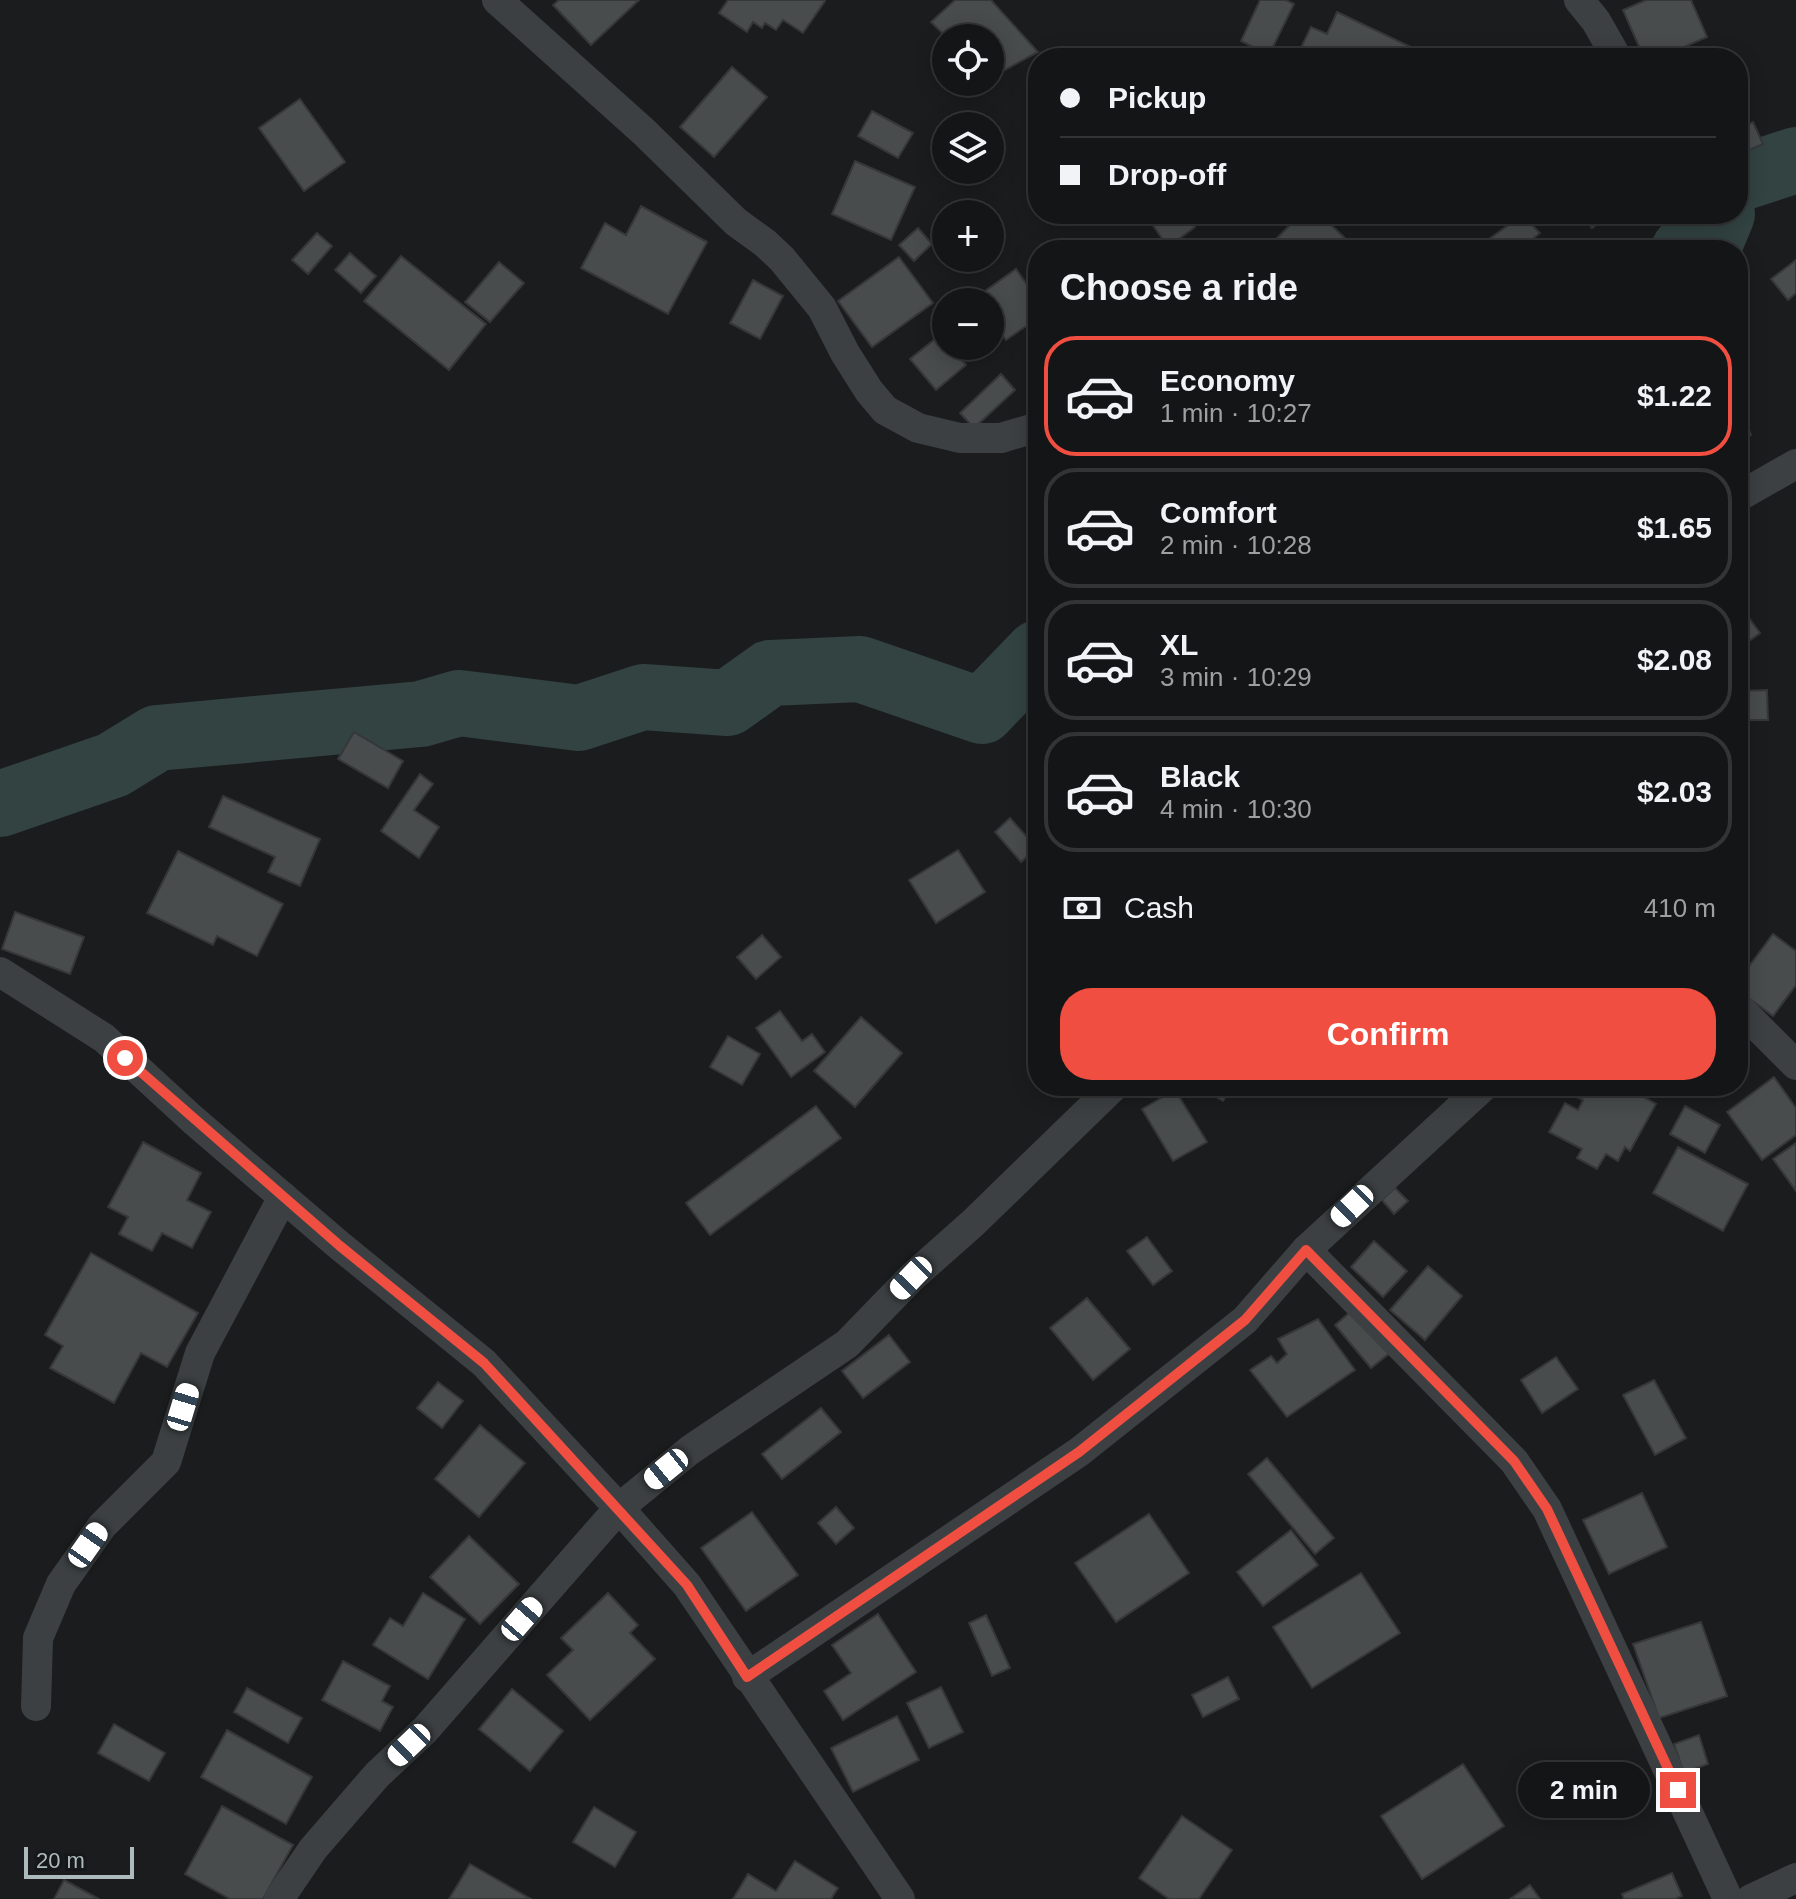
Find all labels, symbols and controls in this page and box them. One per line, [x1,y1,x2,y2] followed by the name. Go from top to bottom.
[932,24,1004,360] map controls
[932,24,1004,96] button: locate
[1108,81,1206,114] text: Pickup
[932,112,1004,184] button: layers
[1108,158,1226,191] text: Drop-off
[932,200,1004,272] button: +
[1060,267,1298,308] text: Choose a ride
[932,288,1004,360] button: −
[1064,360,1136,432] icon: car
[1160,364,1295,397] text: Economy
[1637,379,1712,412] text: $1.22
[1160,398,1312,428] text: 1 min · 10:27
[1064,492,1136,564] icon: car
[1160,496,1277,529] text: Comfort
[1637,511,1712,544] text: $1.65
[1160,530,1312,560] text: 2 min · 10:28
[1064,624,1136,696] icon: car
[1160,628,1198,661] text: XL
[1637,643,1712,676] text: $2.08
[1160,662,1312,692] text: 3 min · 10:29
[1064,756,1136,828] icon: car
[1160,760,1240,793] text: Black
[1637,775,1712,808] text: $2.03
[1160,794,1312,824] text: 4 min · 10:30
[1060,886,1104,930] icon: cash
[1124,891,1194,924] text: Cash
[1644,893,1716,923] text: 410 m
[1060,988,1716,1080] button: Confirm
[107,1040,143,1076] route start
[1326,1181,1378,1231] car
[886,1252,936,1304] car
[165,1381,201,1433] car
[640,1445,692,1493] car
[64,1518,112,1572] car
[497,1593,547,1645] car
[383,1720,435,1770] car
[1518,1762,1650,1818] callout: 2 min
[1660,1772,1696,1808] route end
[1550,1775,1618,1805] text: 2 min
[24,1843,134,1879] scale bar
[36,1848,85,1873] text: 20 m

